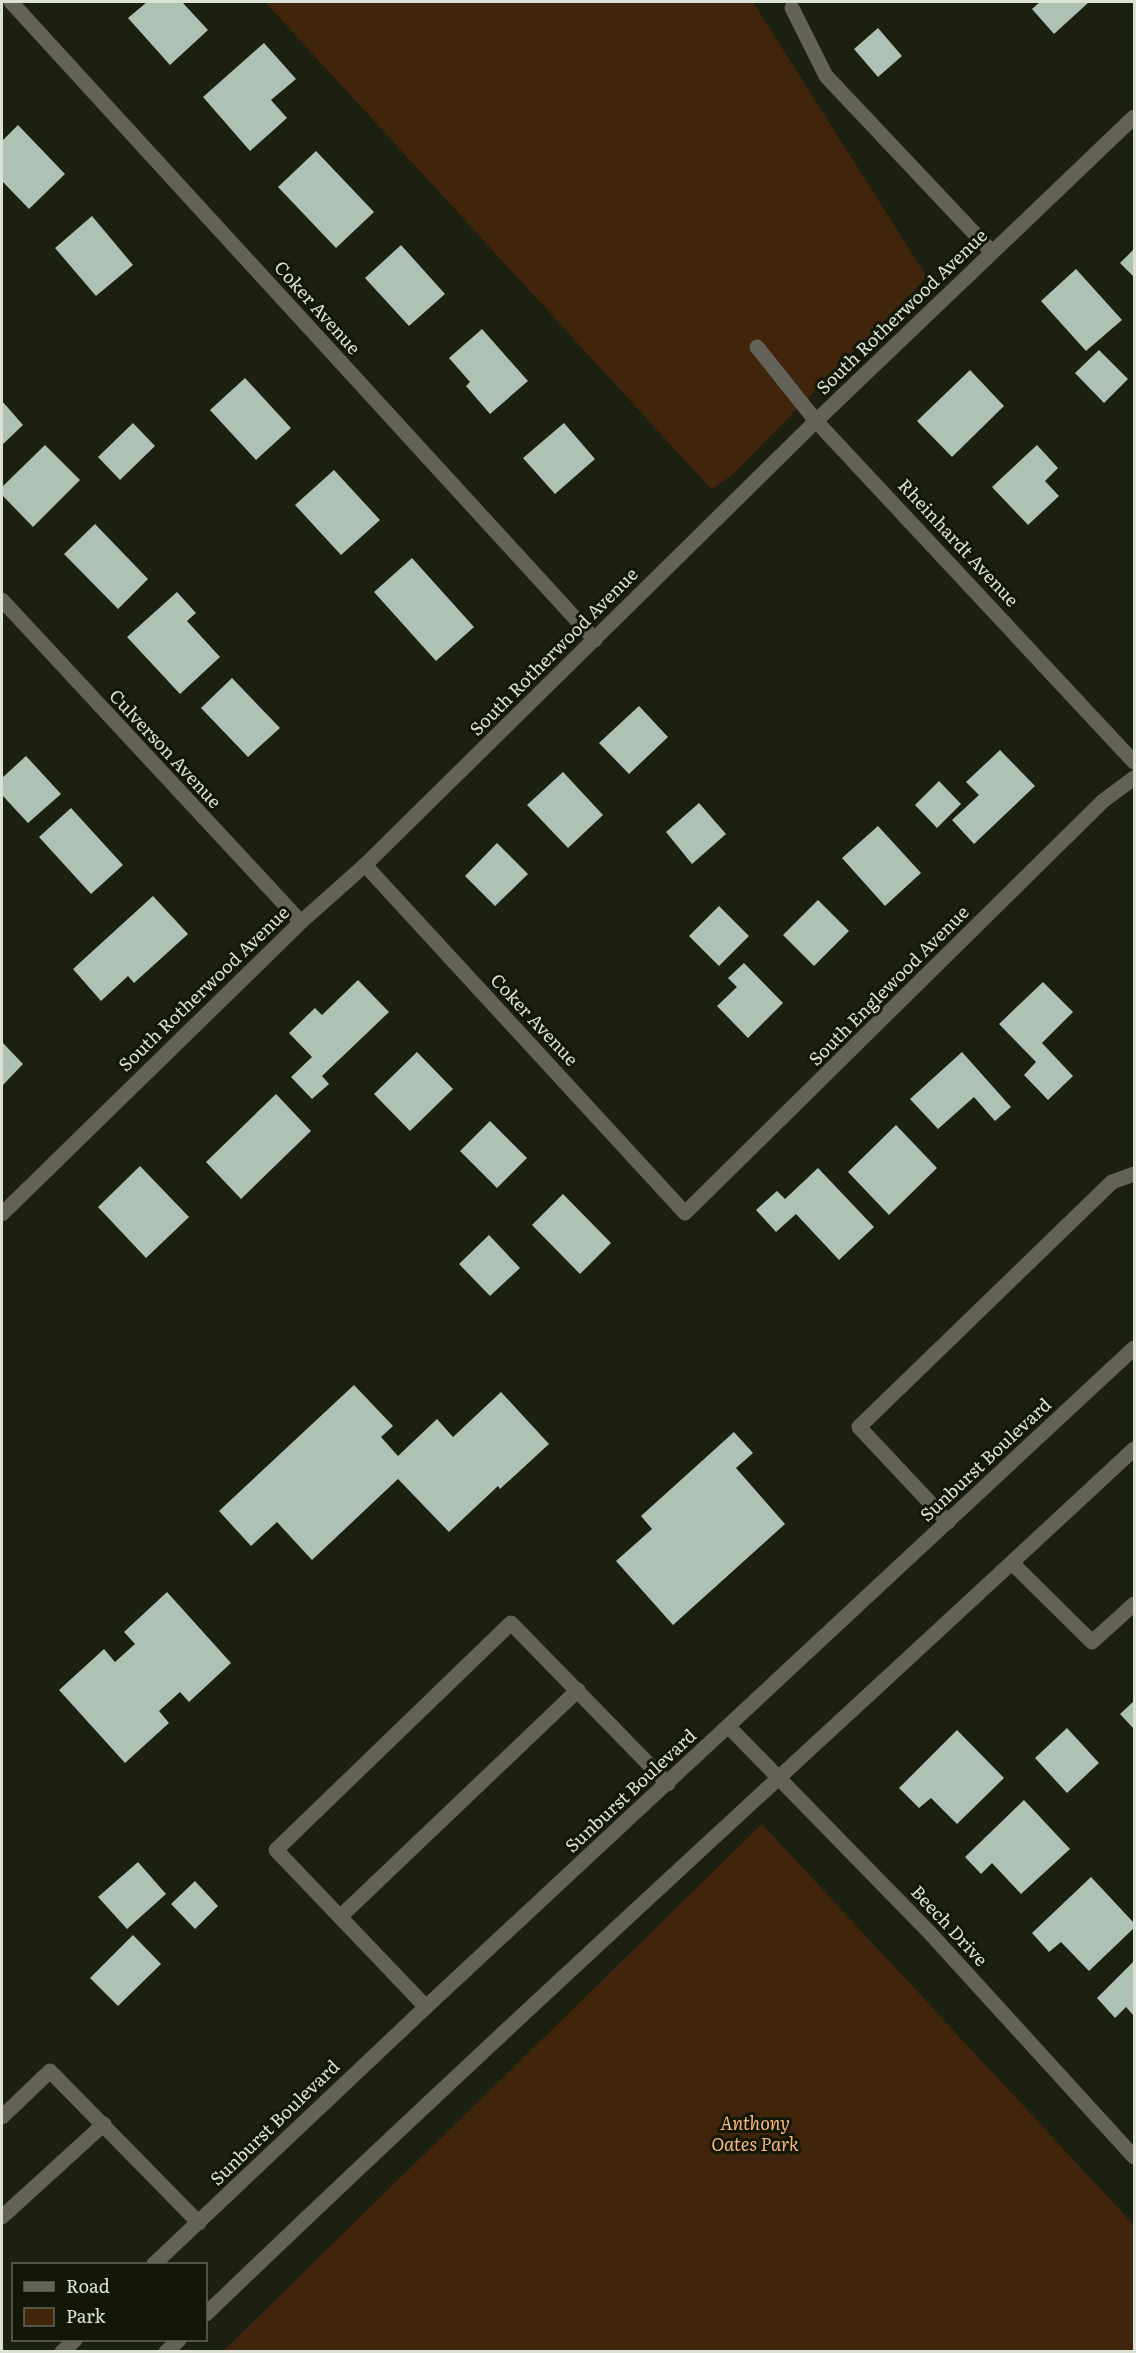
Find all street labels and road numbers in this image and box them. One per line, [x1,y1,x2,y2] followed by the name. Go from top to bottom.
[809,222,993,400] street label: South Rotherwood Avenue
[269,254,368,360] street label: Coker Avenue
[892,472,1026,612] street label: Rheinhardt Avenue
[463,561,643,741] street label: South Rotherwood Avenue
[104,682,229,814] street label: Culverson Avenue
[111,899,295,1077] street label: South Rotherwood Avenue
[802,899,974,1071] street label: South Englewood Avenue
[485,967,585,1071] street label: Coker Avenue
[913,1391,1057,1527] street label: Sunburst Boulevard
[558,1722,702,1858] street label: Sunburst Boulevard
[905,1878,995,1972] street label: Beech Drive
[203,2053,345,2191] street label: Sunburst Boulevard

